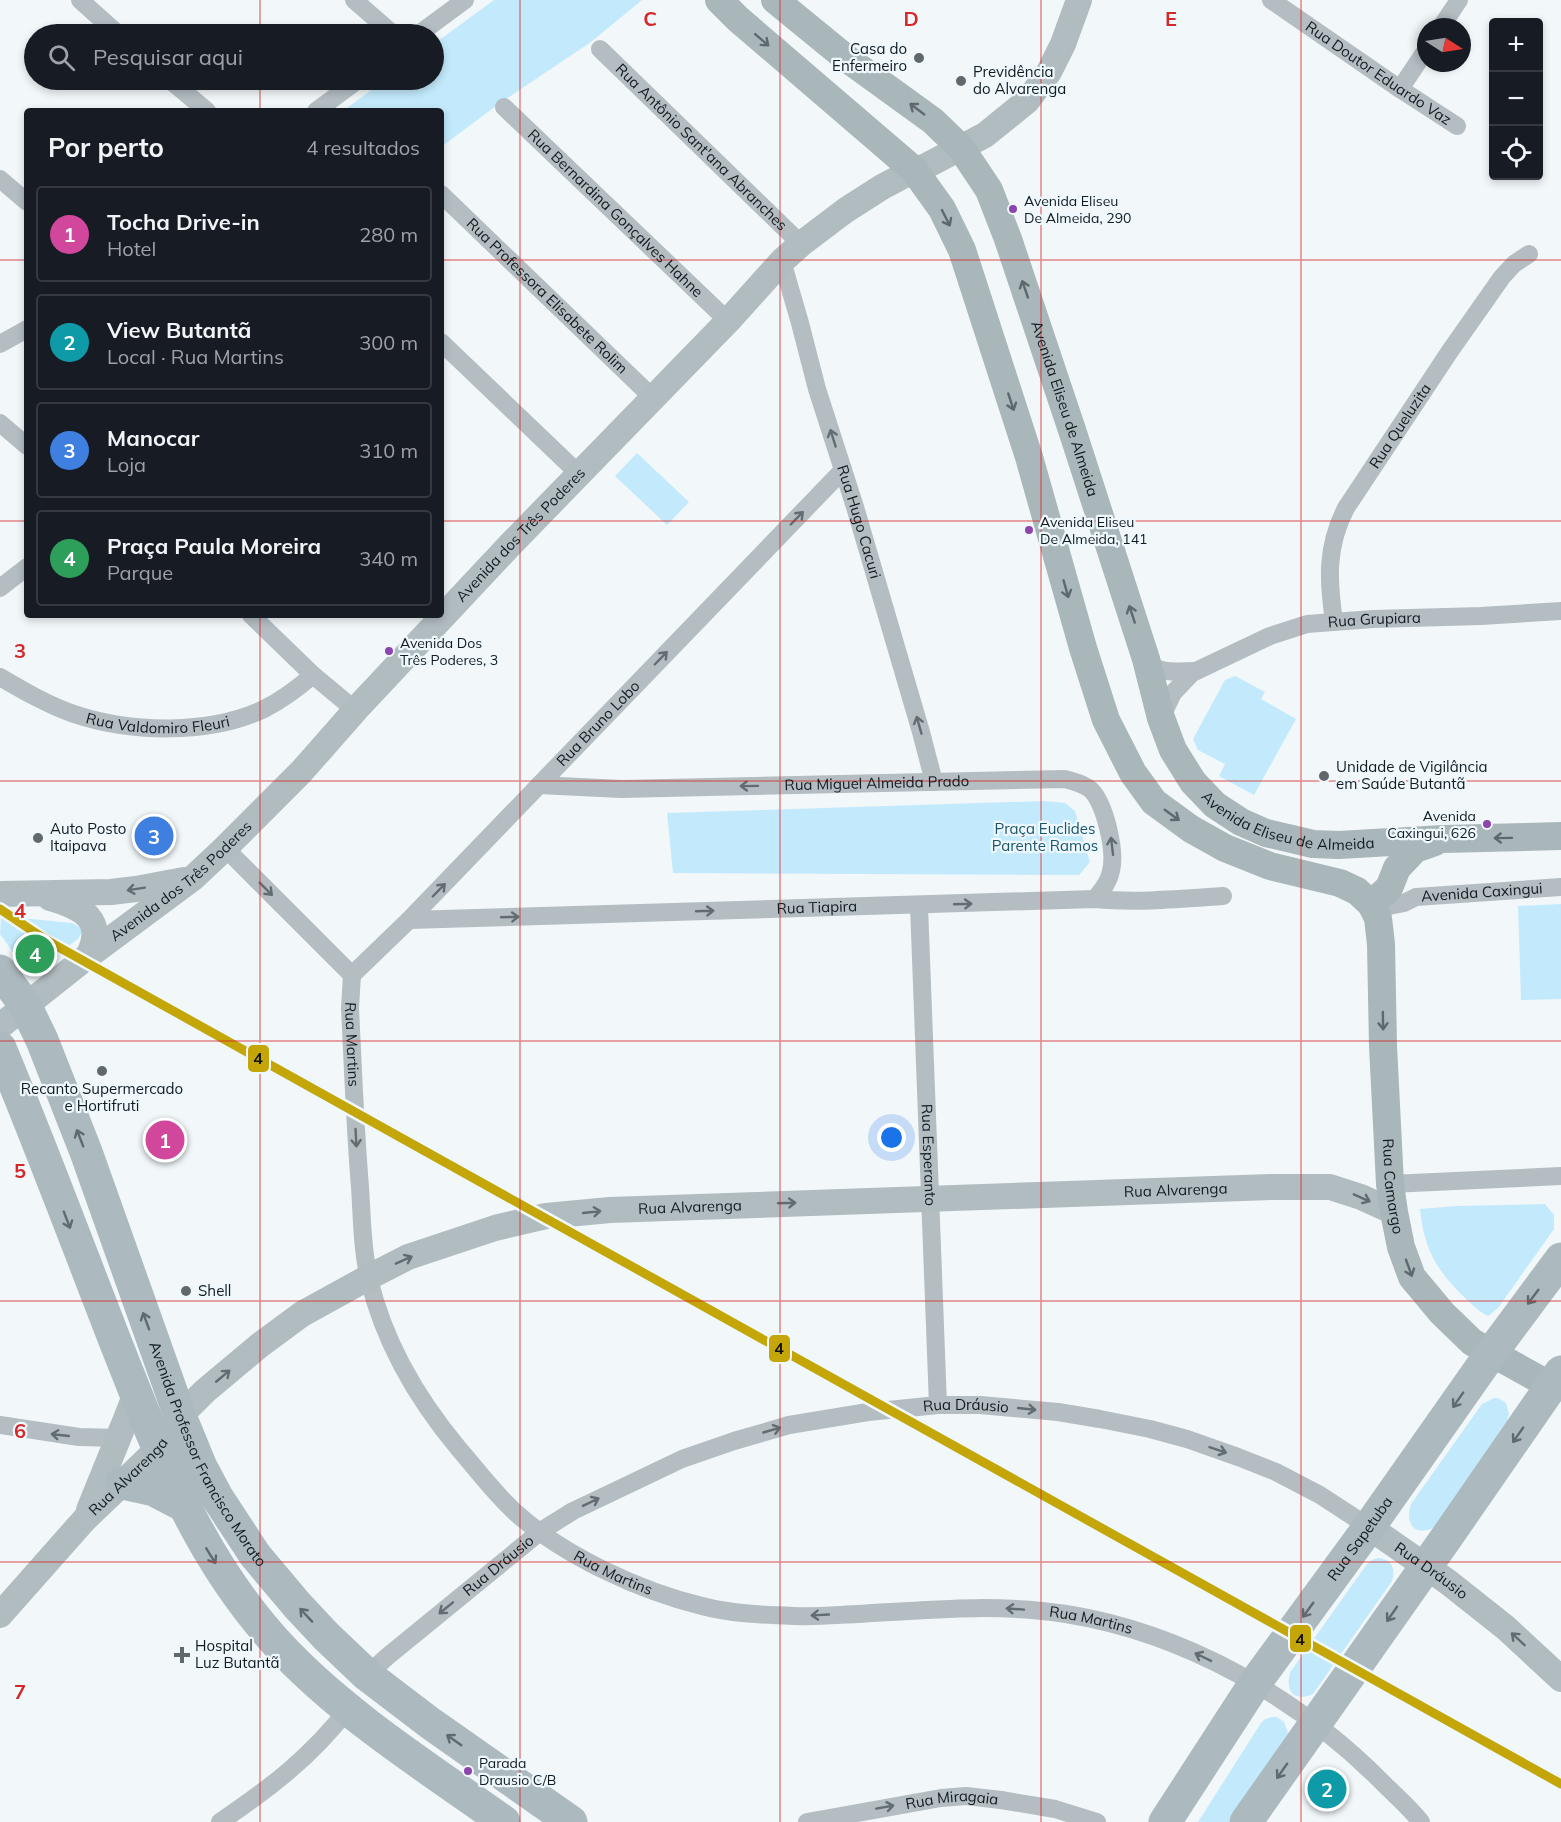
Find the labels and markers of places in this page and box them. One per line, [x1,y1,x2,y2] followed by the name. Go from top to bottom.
[832,39,907,75] place label: Casa do Enfermeiro
[912,51,926,65] marker: Casa do Enfermeiro
[973,62,1066,98] place label: Previdência do Alvarenga
[954,74,968,88] marker: Previdência do Alvarenga
[1024,192,1131,227] place label: Avenida Eliseu De Almeida, 290
[1007,203,1019,215] marker: Avenida Eliseu De Almeida, 290
[1040,513,1147,548] place label: Avenida Eliseu De Almeida, 141
[1023,524,1035,536] marker: Avenida Eliseu De Almeida, 141
[400,634,498,669] place label: Avenida Dos Três Poderes, 3
[383,645,395,657] marker: Avenida Dos Três Poderes, 3
[1336,757,1487,793] place label: Unidade de Vigilância em Saúde Butantã
[1317,769,1331,783] marker: Unidade de Vigilância em Saúde Butantã
[1387,807,1476,842] place label: Avenida Caxingui, 626
[134,814,174,858] pin: 3
[1481,818,1493,830] marker: Avenida Caxingui, 626
[50,819,126,855] place label: Auto Posto Itaipava
[31,831,45,845] marker: Auto Posto Itaipava
[15,932,54,976] pin: 4
[95,1064,109,1078] marker: Recanto Supermercado e Hortifruti
[21,1079,183,1115] place label: Recanto Supermercado e Hortifruti
[146,1118,184,1162] pin: 1
[198,1281,231,1300] place label: Shell
[179,1284,193,1298] marker: Shell
[195,1636,280,1672] place label: Hospital Luz Butantã
[173,1646,191,1664] marker: Hospital Luz Butantã
[479,1754,556,1789] place label: Parada Drausio C/B
[462,1765,474,1777] marker: Parada Drausio C/B
[1308,1766,1346,1812] pin: 2

